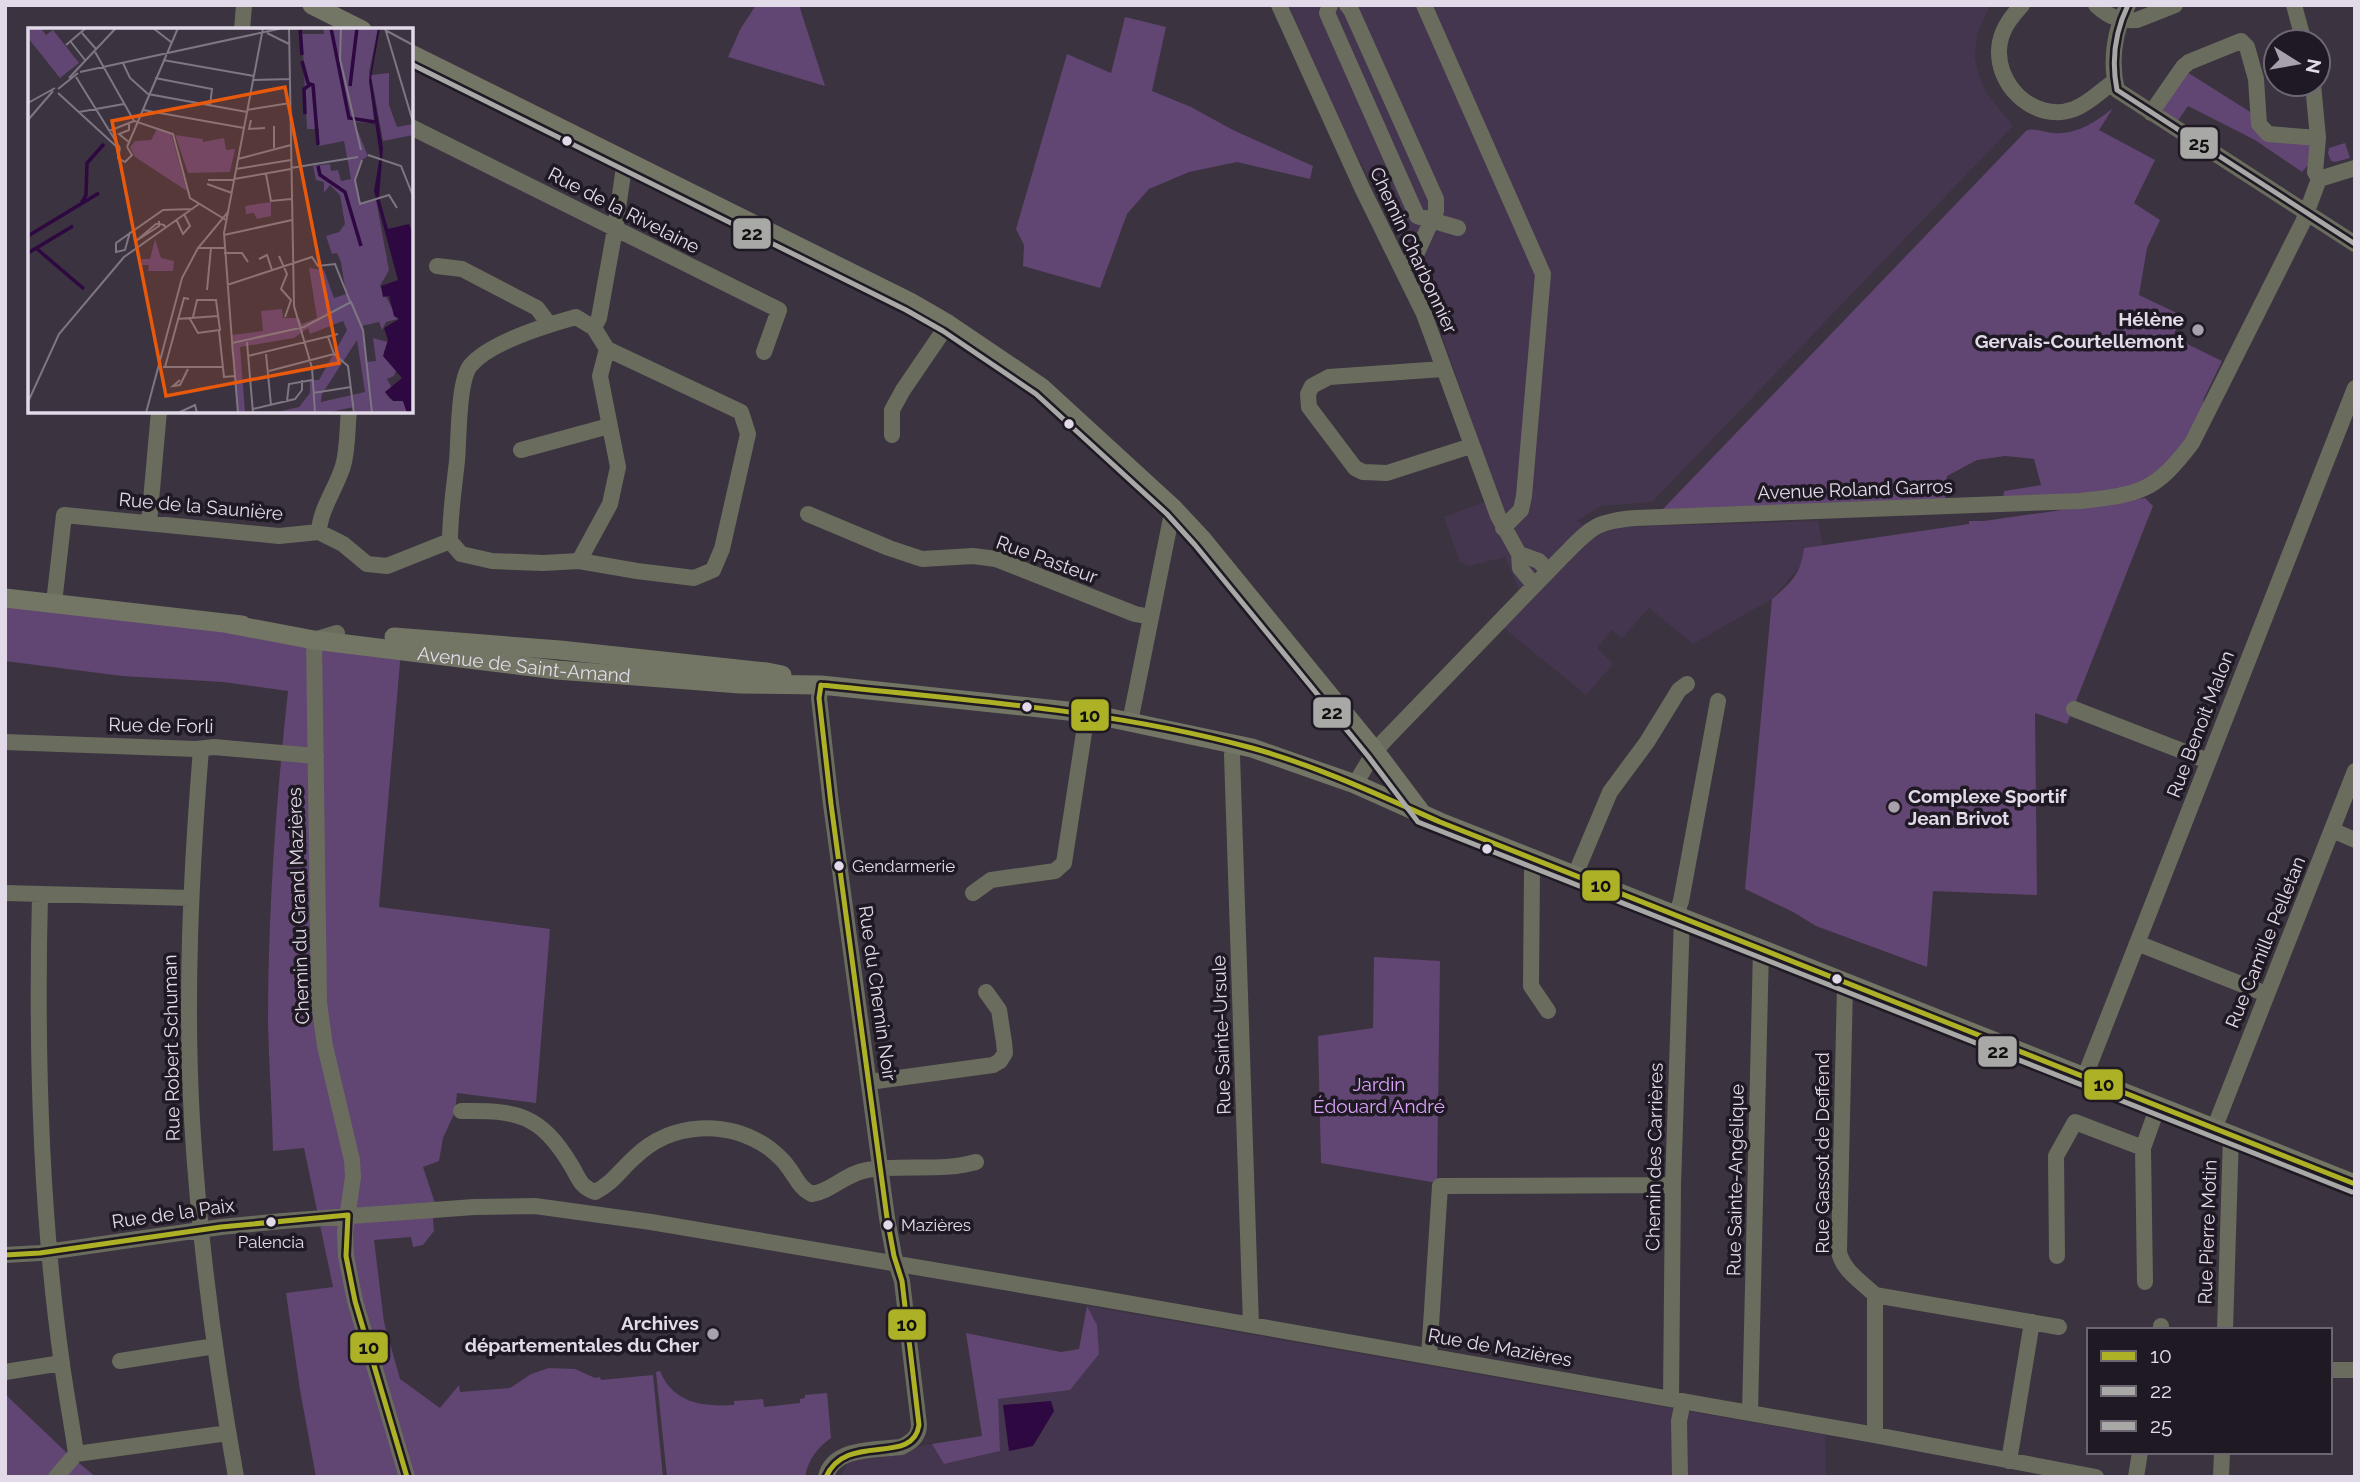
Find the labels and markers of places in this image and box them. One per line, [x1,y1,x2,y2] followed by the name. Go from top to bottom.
[560,134,574,148] unlabelled marker
[1975,308,2185,352] place label: Hélène Gervais-Courtellemont
[2190,322,2206,338] marker: Hélène Gervais-Courtellemont
[1062,417,1076,431] unlabelled marker
[1020,700,1034,714] unlabelled marker
[1908,785,2067,829] place label: Complexe Sportif Jean Brivot
[1886,799,1902,815] marker: Complexe Sportif Jean Brivot
[1480,842,1494,856] unlabelled marker
[852,856,955,876] place label: Gendarmerie
[832,859,846,873] marker: Gendarmerie
[1830,972,1844,986] unlabelled marker
[264,1215,278,1229] marker: Palencia
[901,1215,971,1235] place label: Mazières
[881,1218,895,1232] marker: Mazières
[238,1232,304,1252] place label: Palencia
[465,1312,700,1356] place label: Archives départementales du Cher
[705,1326,721,1342] marker: Archives départementales du Cher

